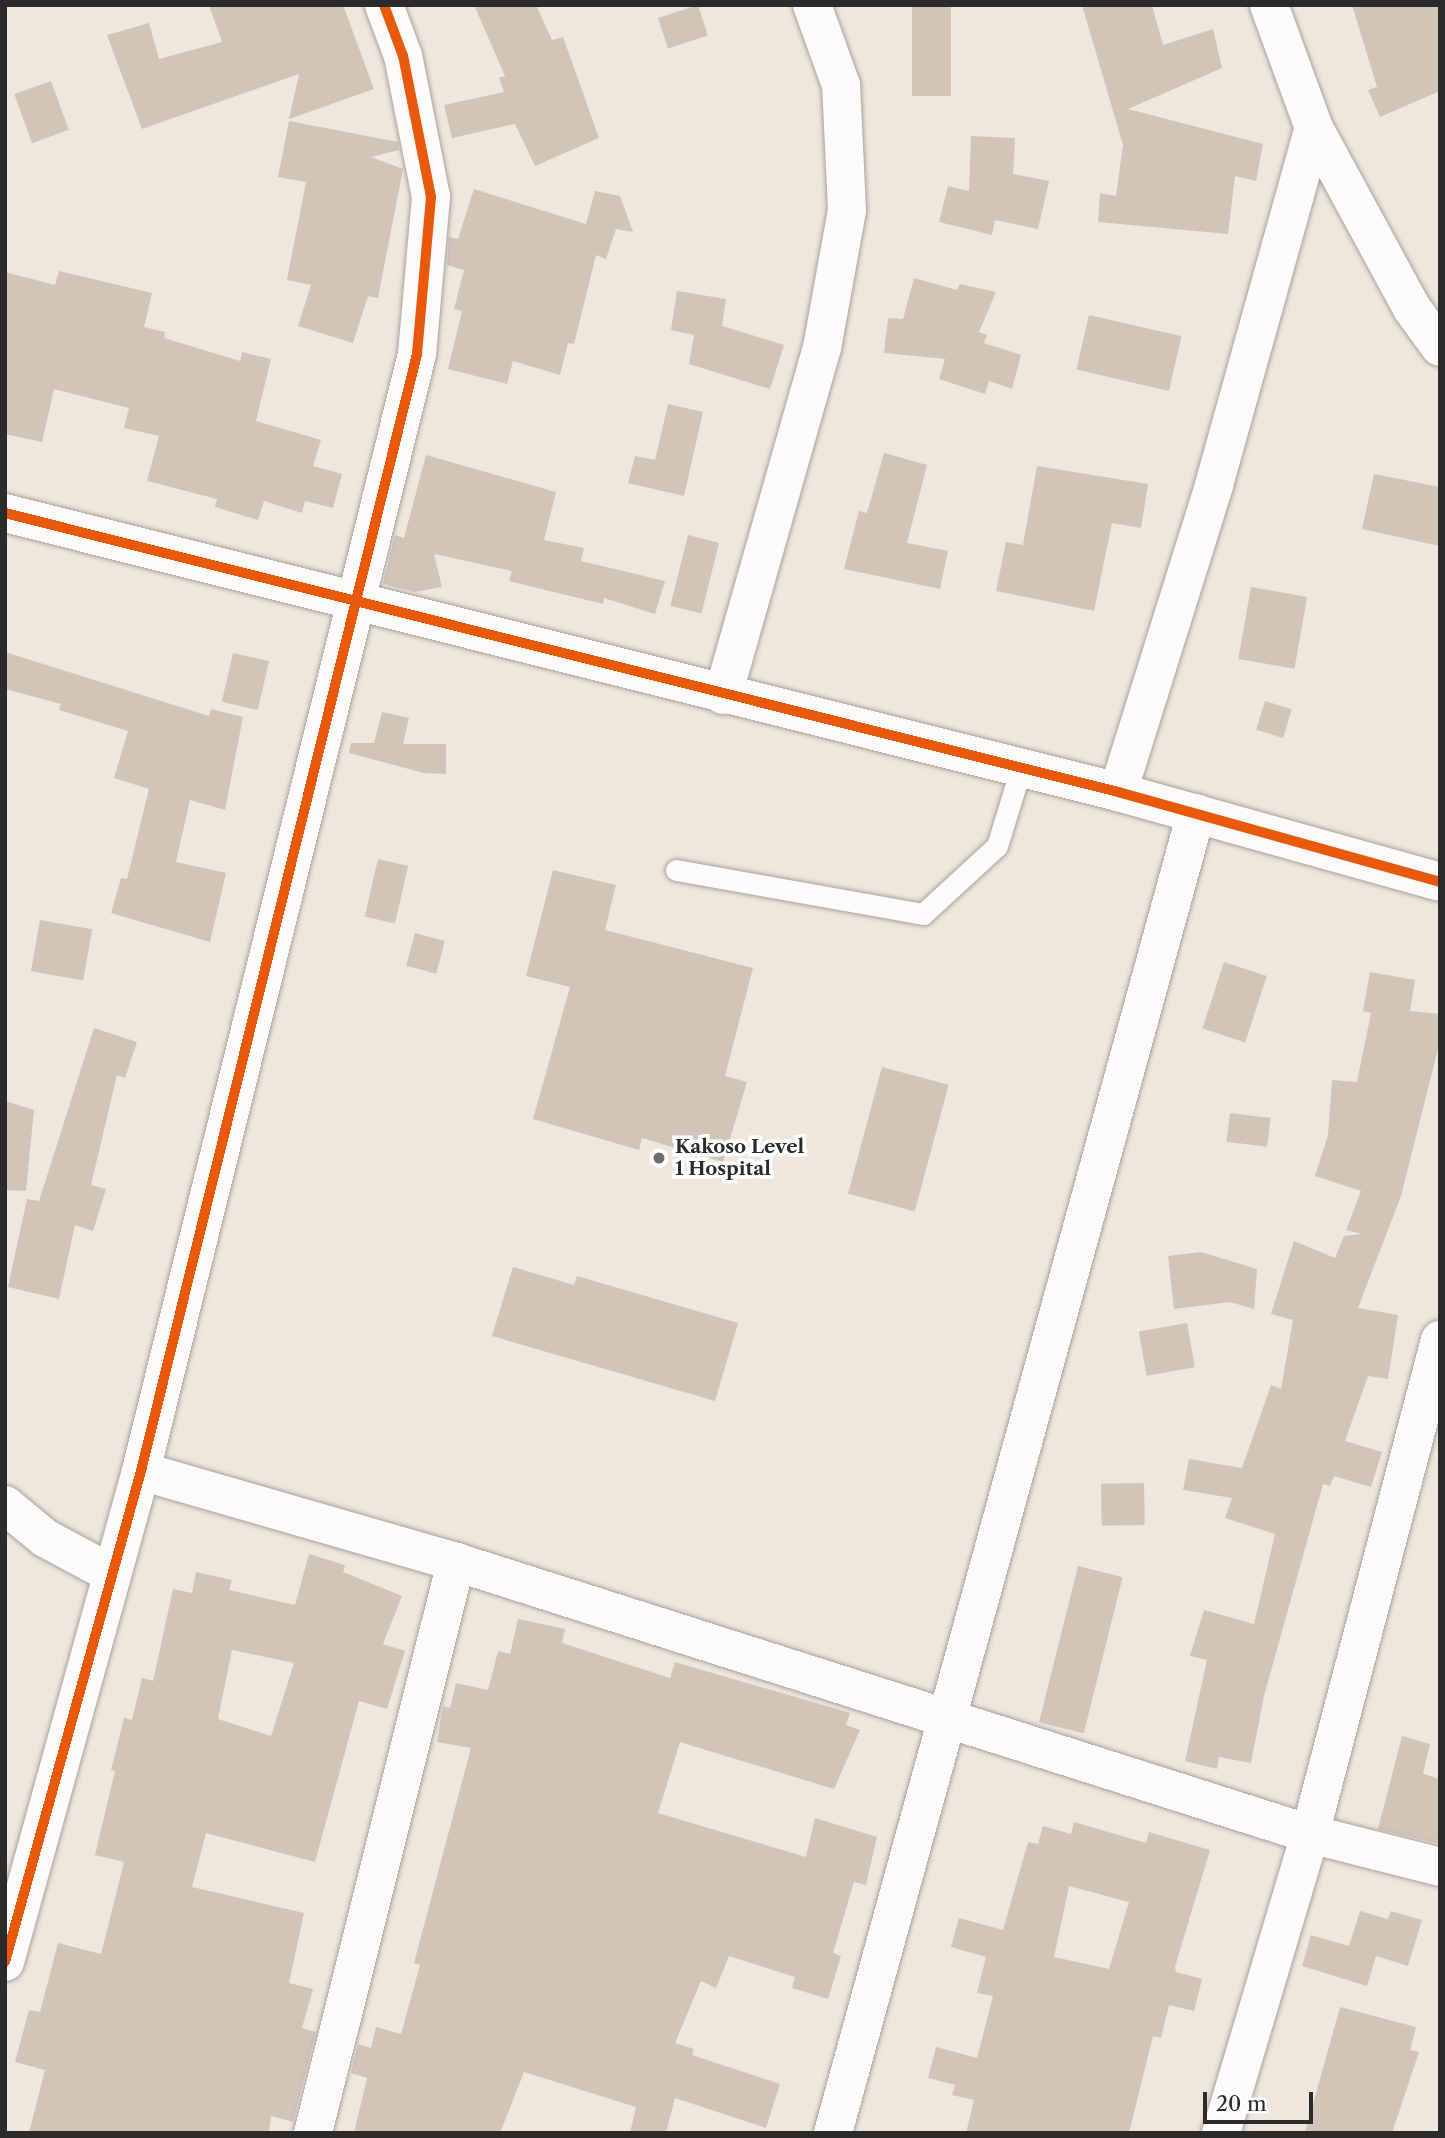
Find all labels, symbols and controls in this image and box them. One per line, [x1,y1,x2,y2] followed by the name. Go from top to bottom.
[675,1136,804,1180] place label: Kakoso Level 1 Hospital
[649,1148,669,1168] marker: Kakoso Level 1 Hospital
[1207,2078,1317,2122] scale bar
[1216,2091,1267,2116] text: 20 m

